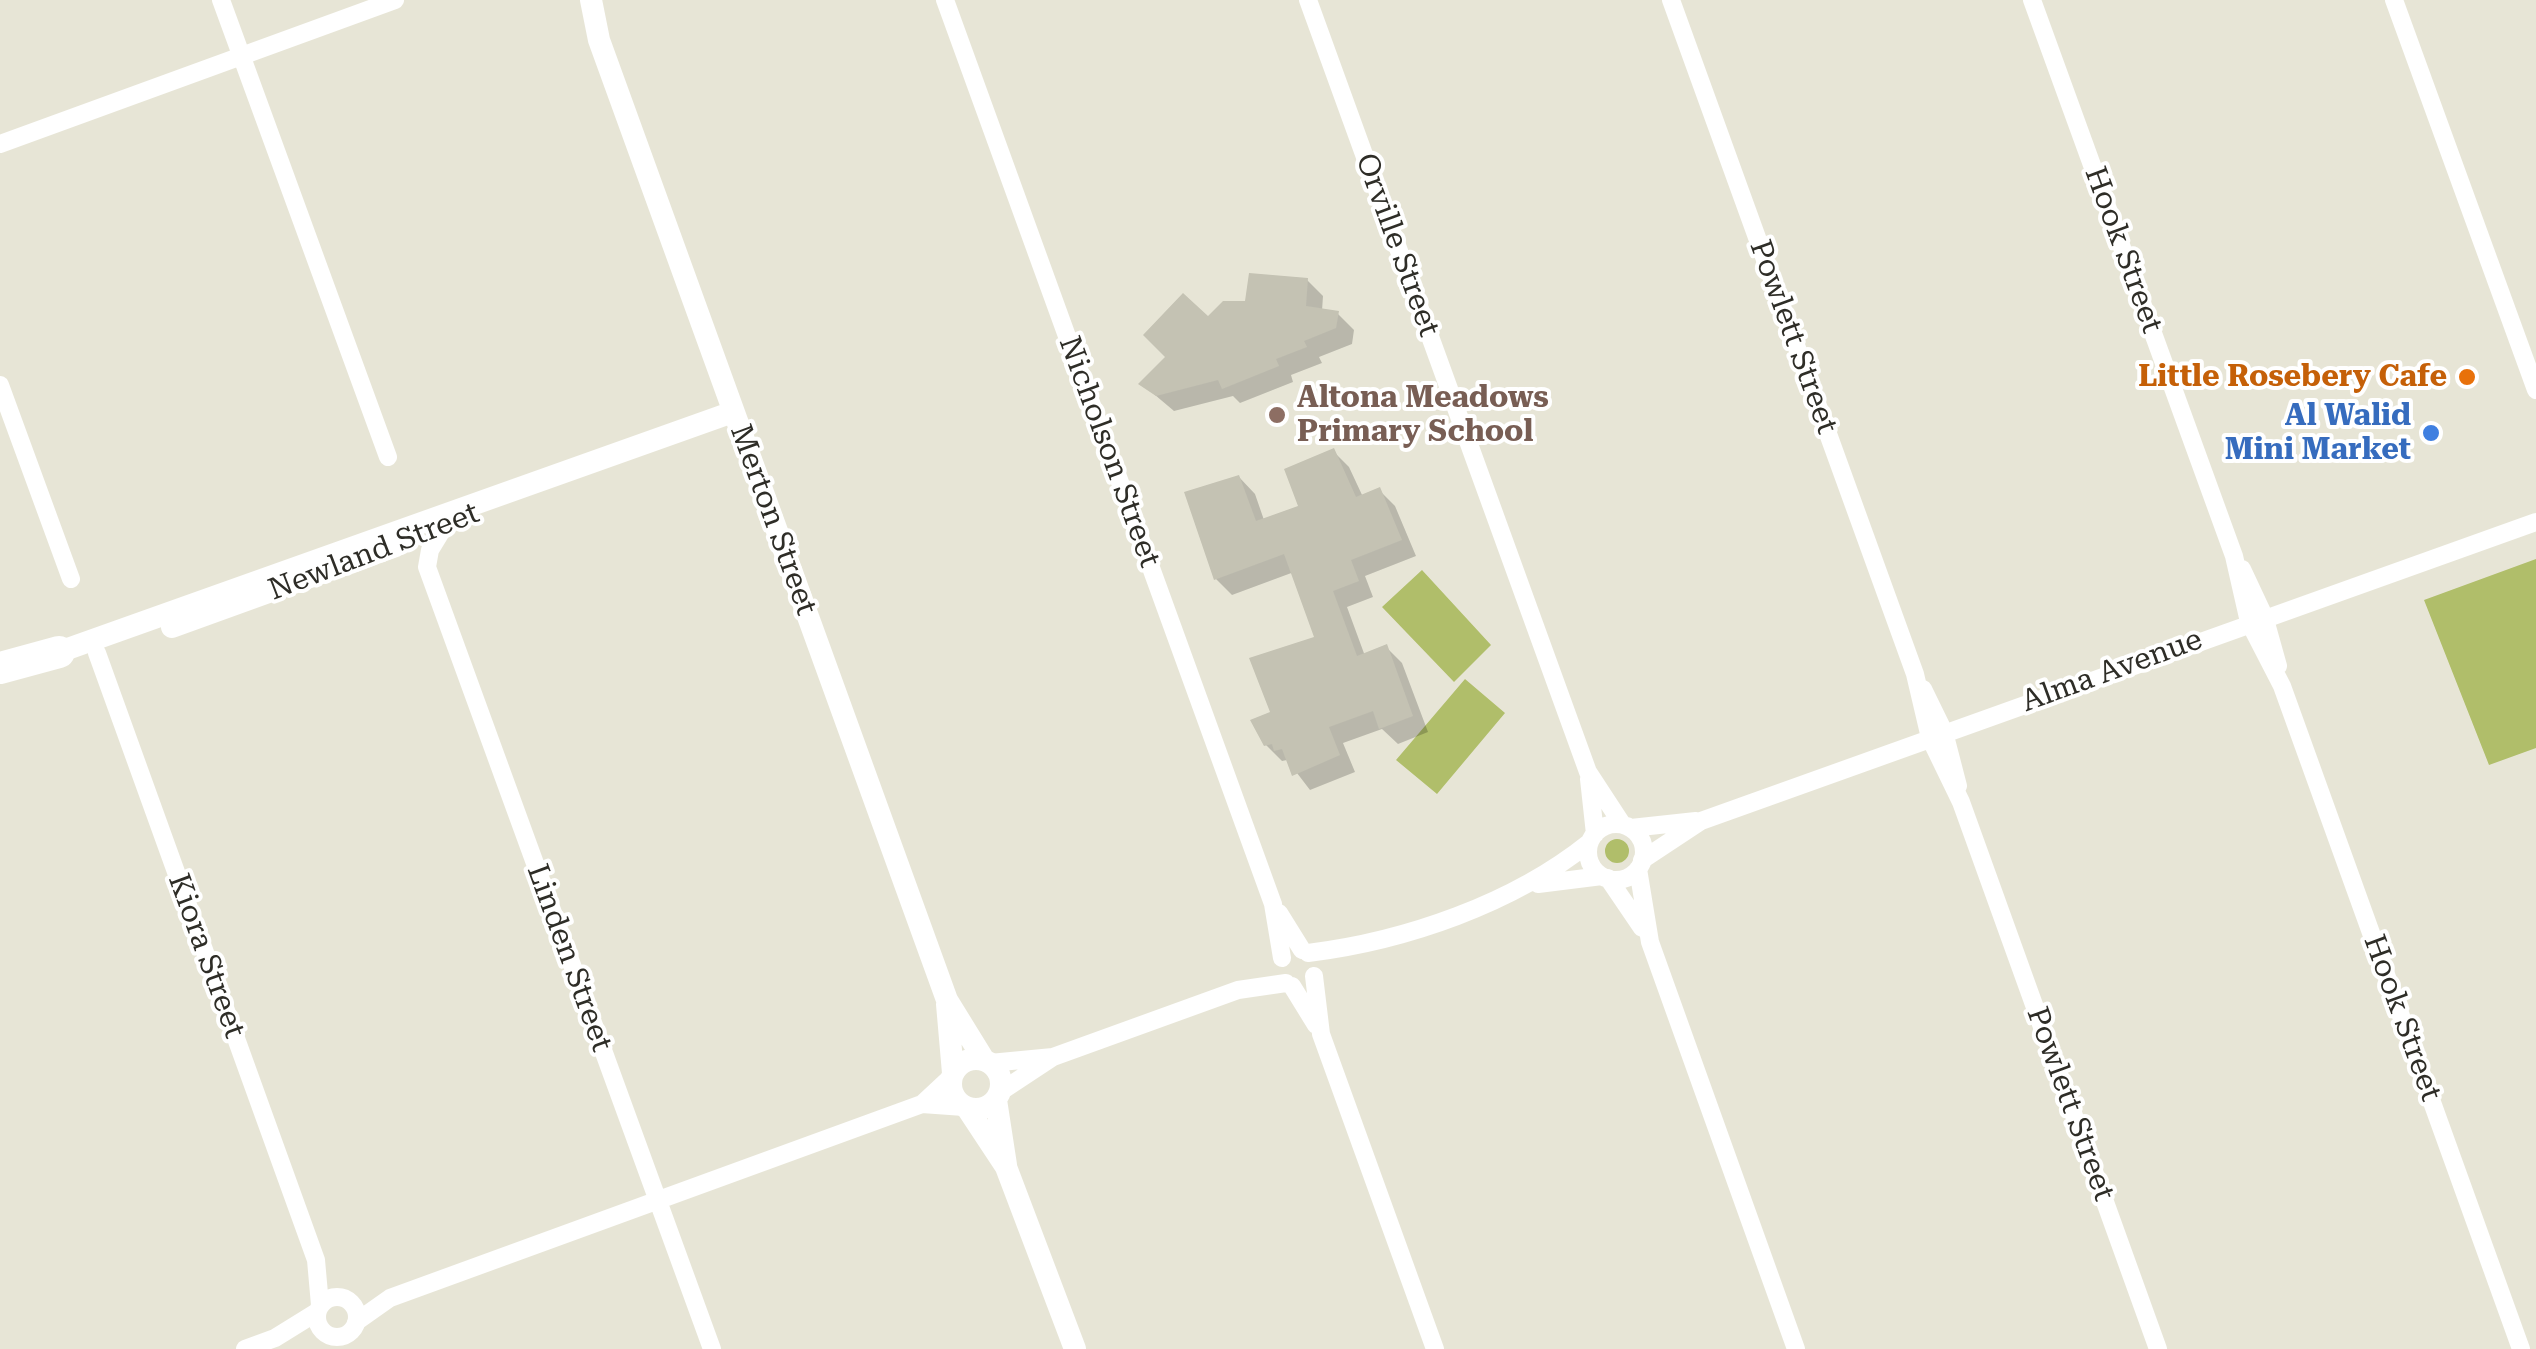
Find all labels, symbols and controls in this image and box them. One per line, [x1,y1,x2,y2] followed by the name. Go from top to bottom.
[1347,148,1447,342] street label: Orville Street
[2076,162,2170,338] street label: Hook Street
[1741,235,1845,439] street label: Powlett Street
[1051,332,1167,572] street label: Nicholson Street
[2138,359,2447,395] place label: Little Rosebery Cafe
[2456,366,2478,388] marker: Little Rosebery Cafe
[1297,380,1549,450] place label: Altona Meadows Primary School
[2225,398,2411,468] place label: Al Walid Mini Market
[1266,404,1288,426] marker: Altona Meadows Primary School
[722,420,824,620] street label: Merton Street
[2420,422,2442,444] marker: Al Walid Mini Market
[264,495,484,609] street label: Newland Street
[2017,622,2207,720] street label: Alma Avenue
[519,860,619,1056] street label: Linden Street
[160,869,252,1043] street label: Kiora Street
[2355,930,2449,1106] street label: Hook Street
[2018,1002,2122,1206] street label: Powlett Street

